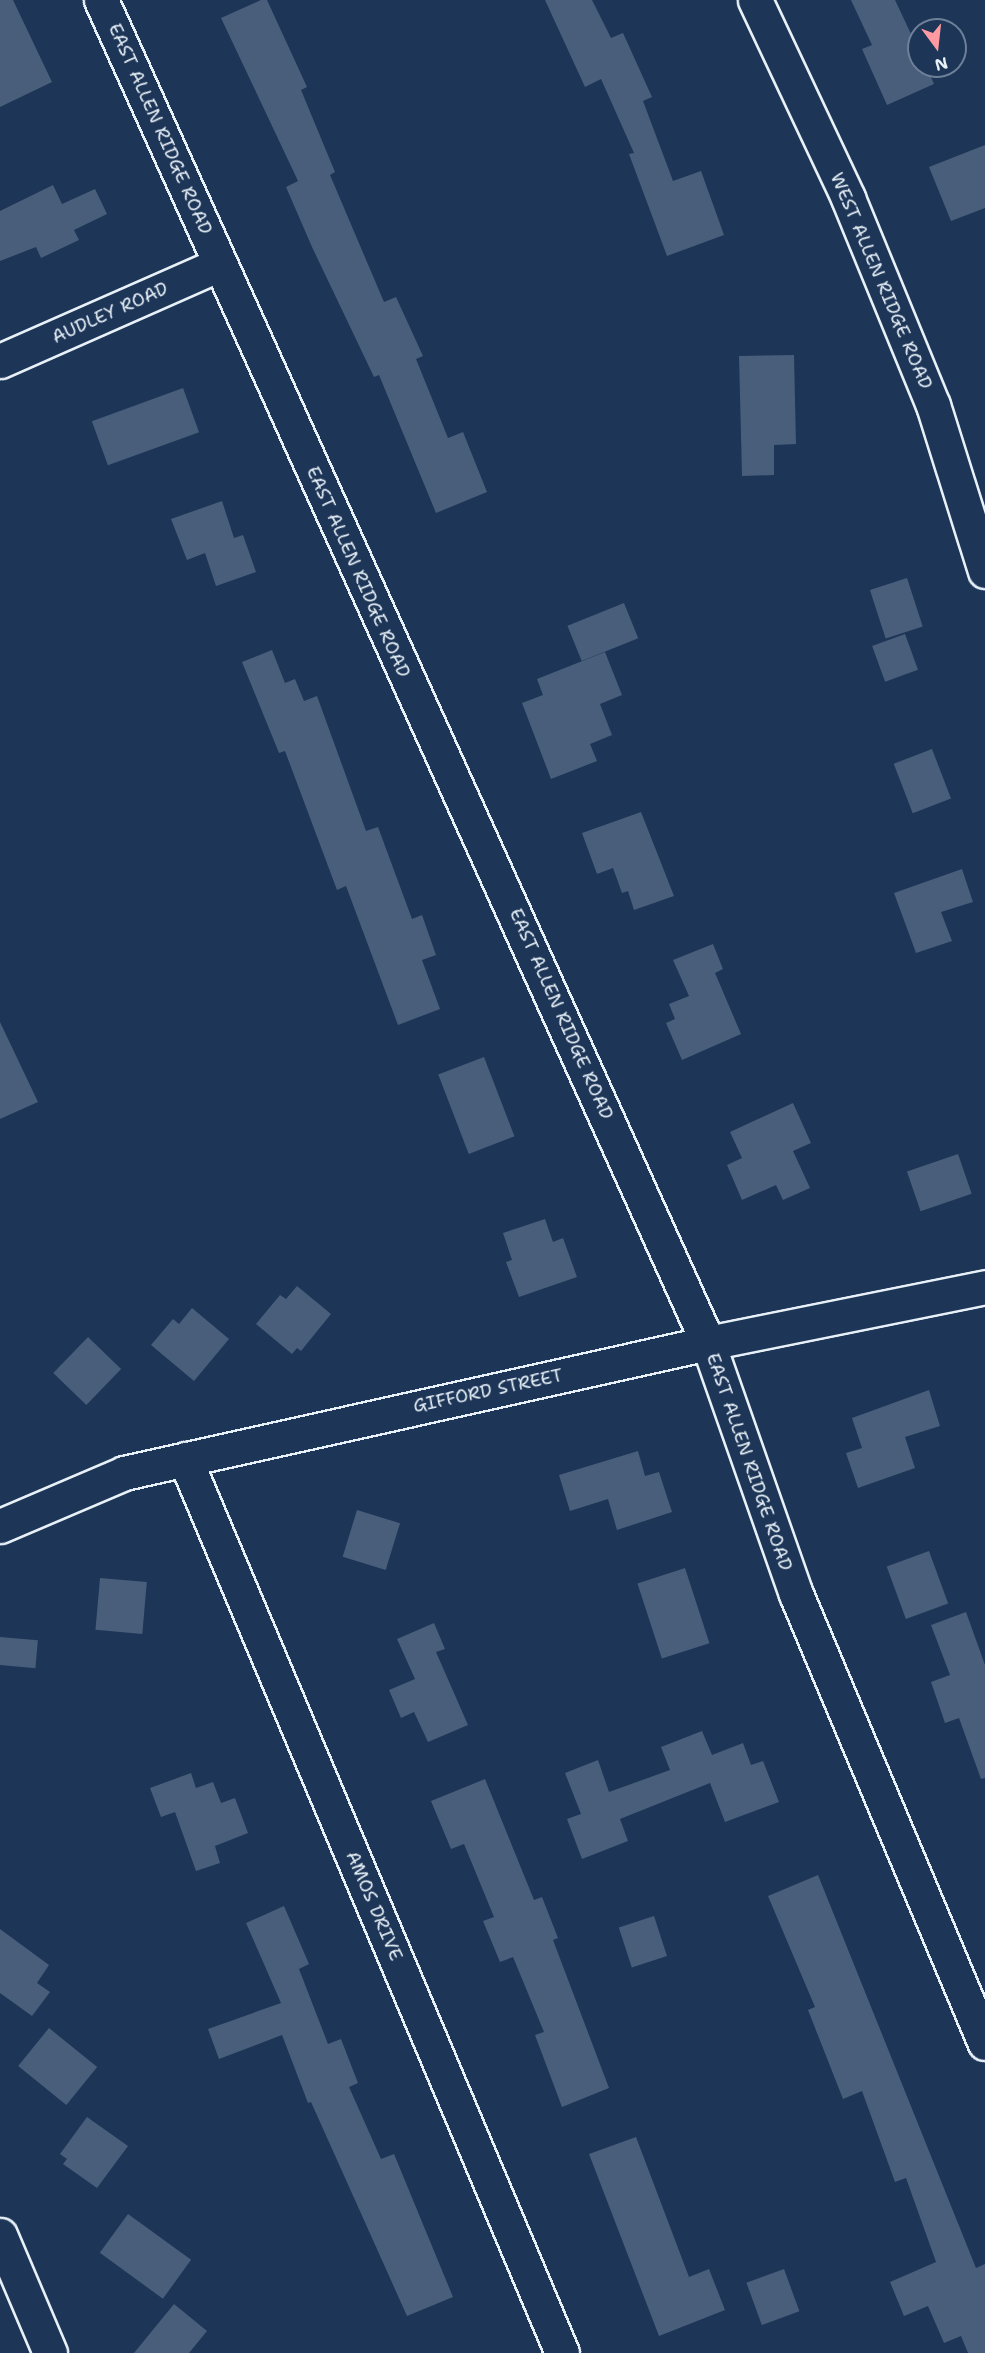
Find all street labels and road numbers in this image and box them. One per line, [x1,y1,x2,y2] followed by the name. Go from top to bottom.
[104,20,216,238] street label: EAST ALLEN RIDGE ROAD
[825,169,937,393] street label: WEST ALLEN RIDGE ROAD
[49,278,171,348] street label: AUDLEY ROAD
[302,463,414,681] street label: EAST ALLEN RIDGE ROAD
[505,905,617,1123] street label: EAST ALLEN RIDGE ROAD
[702,1350,796,1574] street label: EAST ALLEN RIDGE ROAD
[411,1365,565,1417] street label: GIFFORD STREET
[341,1848,407,1964] street label: AMOS DRIVE

